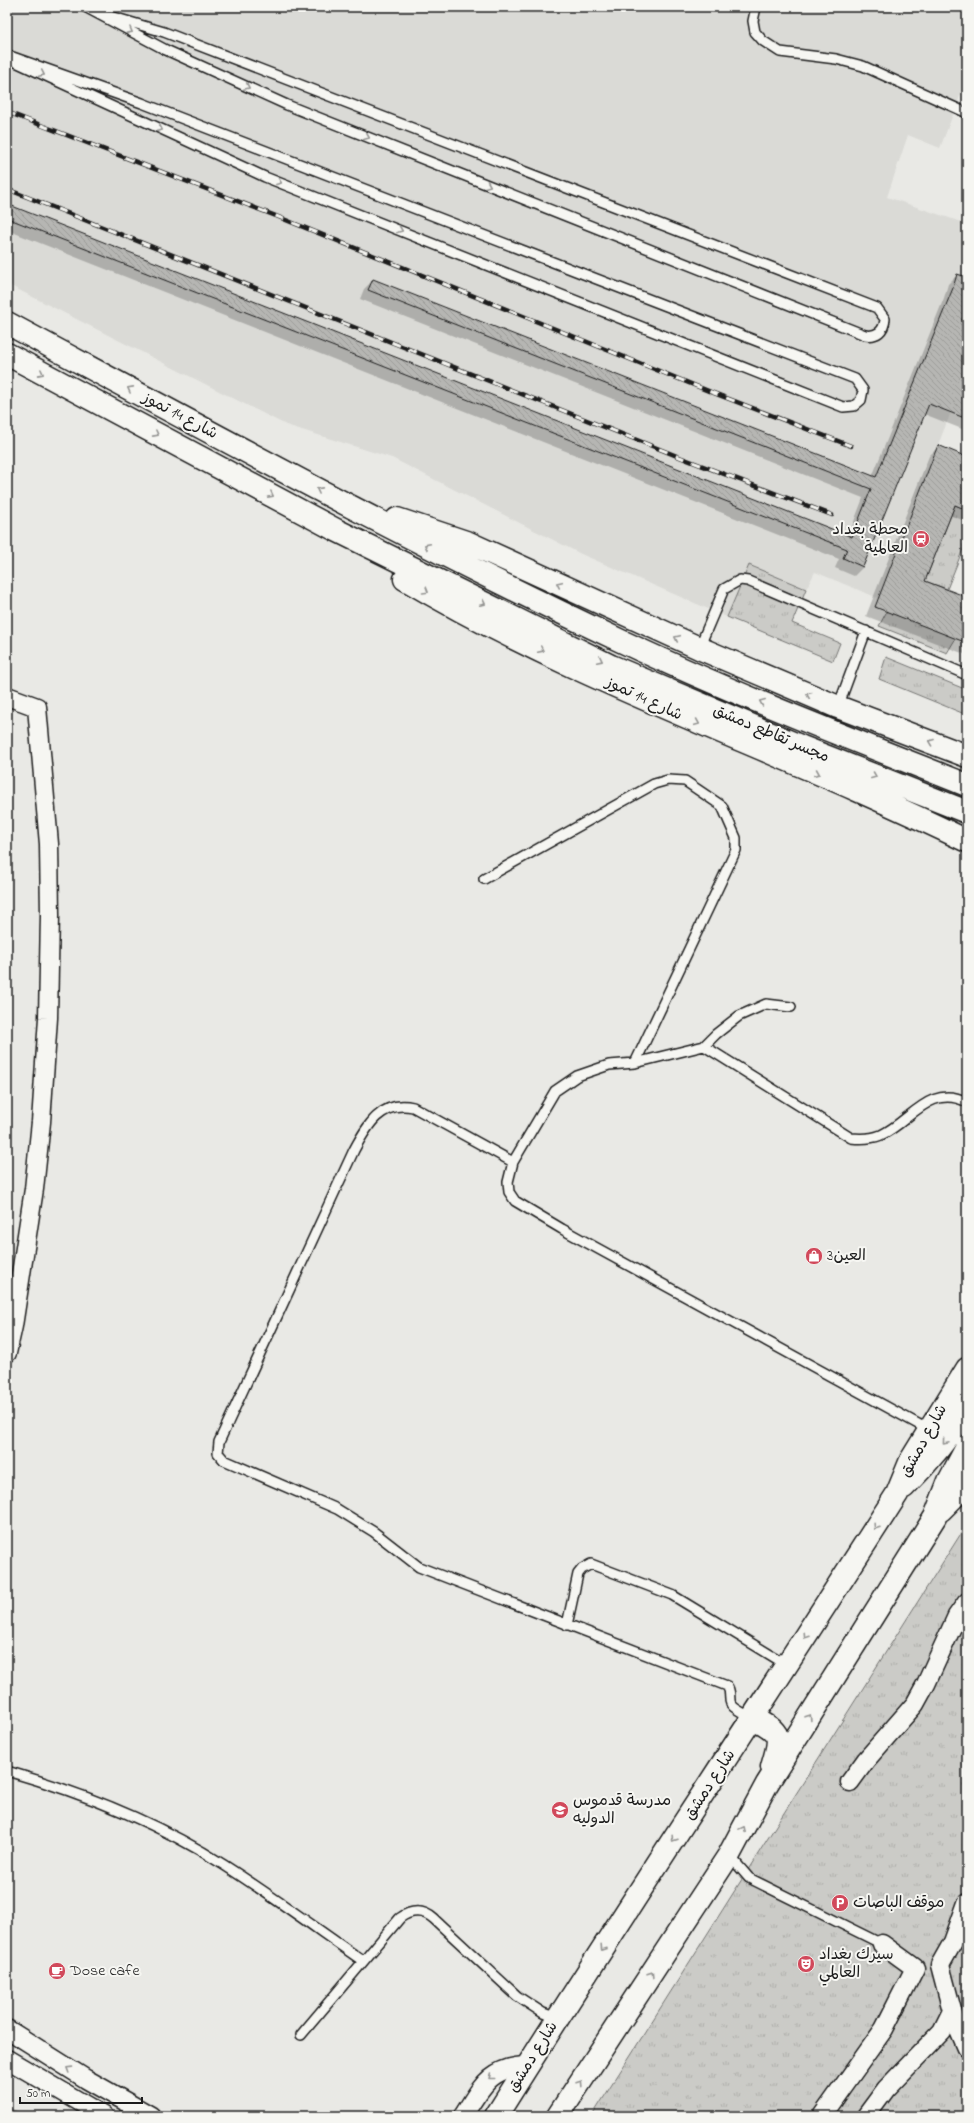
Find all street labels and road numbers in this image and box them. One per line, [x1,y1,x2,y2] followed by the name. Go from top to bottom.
[136,385,222,446] street label: شارع 14 تموز
[600,670,686,727] street label: شارع 14 تموز
[709,699,833,769] street label: مجسر تقاطع دمشق
[894,1400,954,1482] street label: شارع دمشق
[678,1745,742,1825] street label: شارع دمشق
[502,2017,564,2097] street label: شارع دمشق

